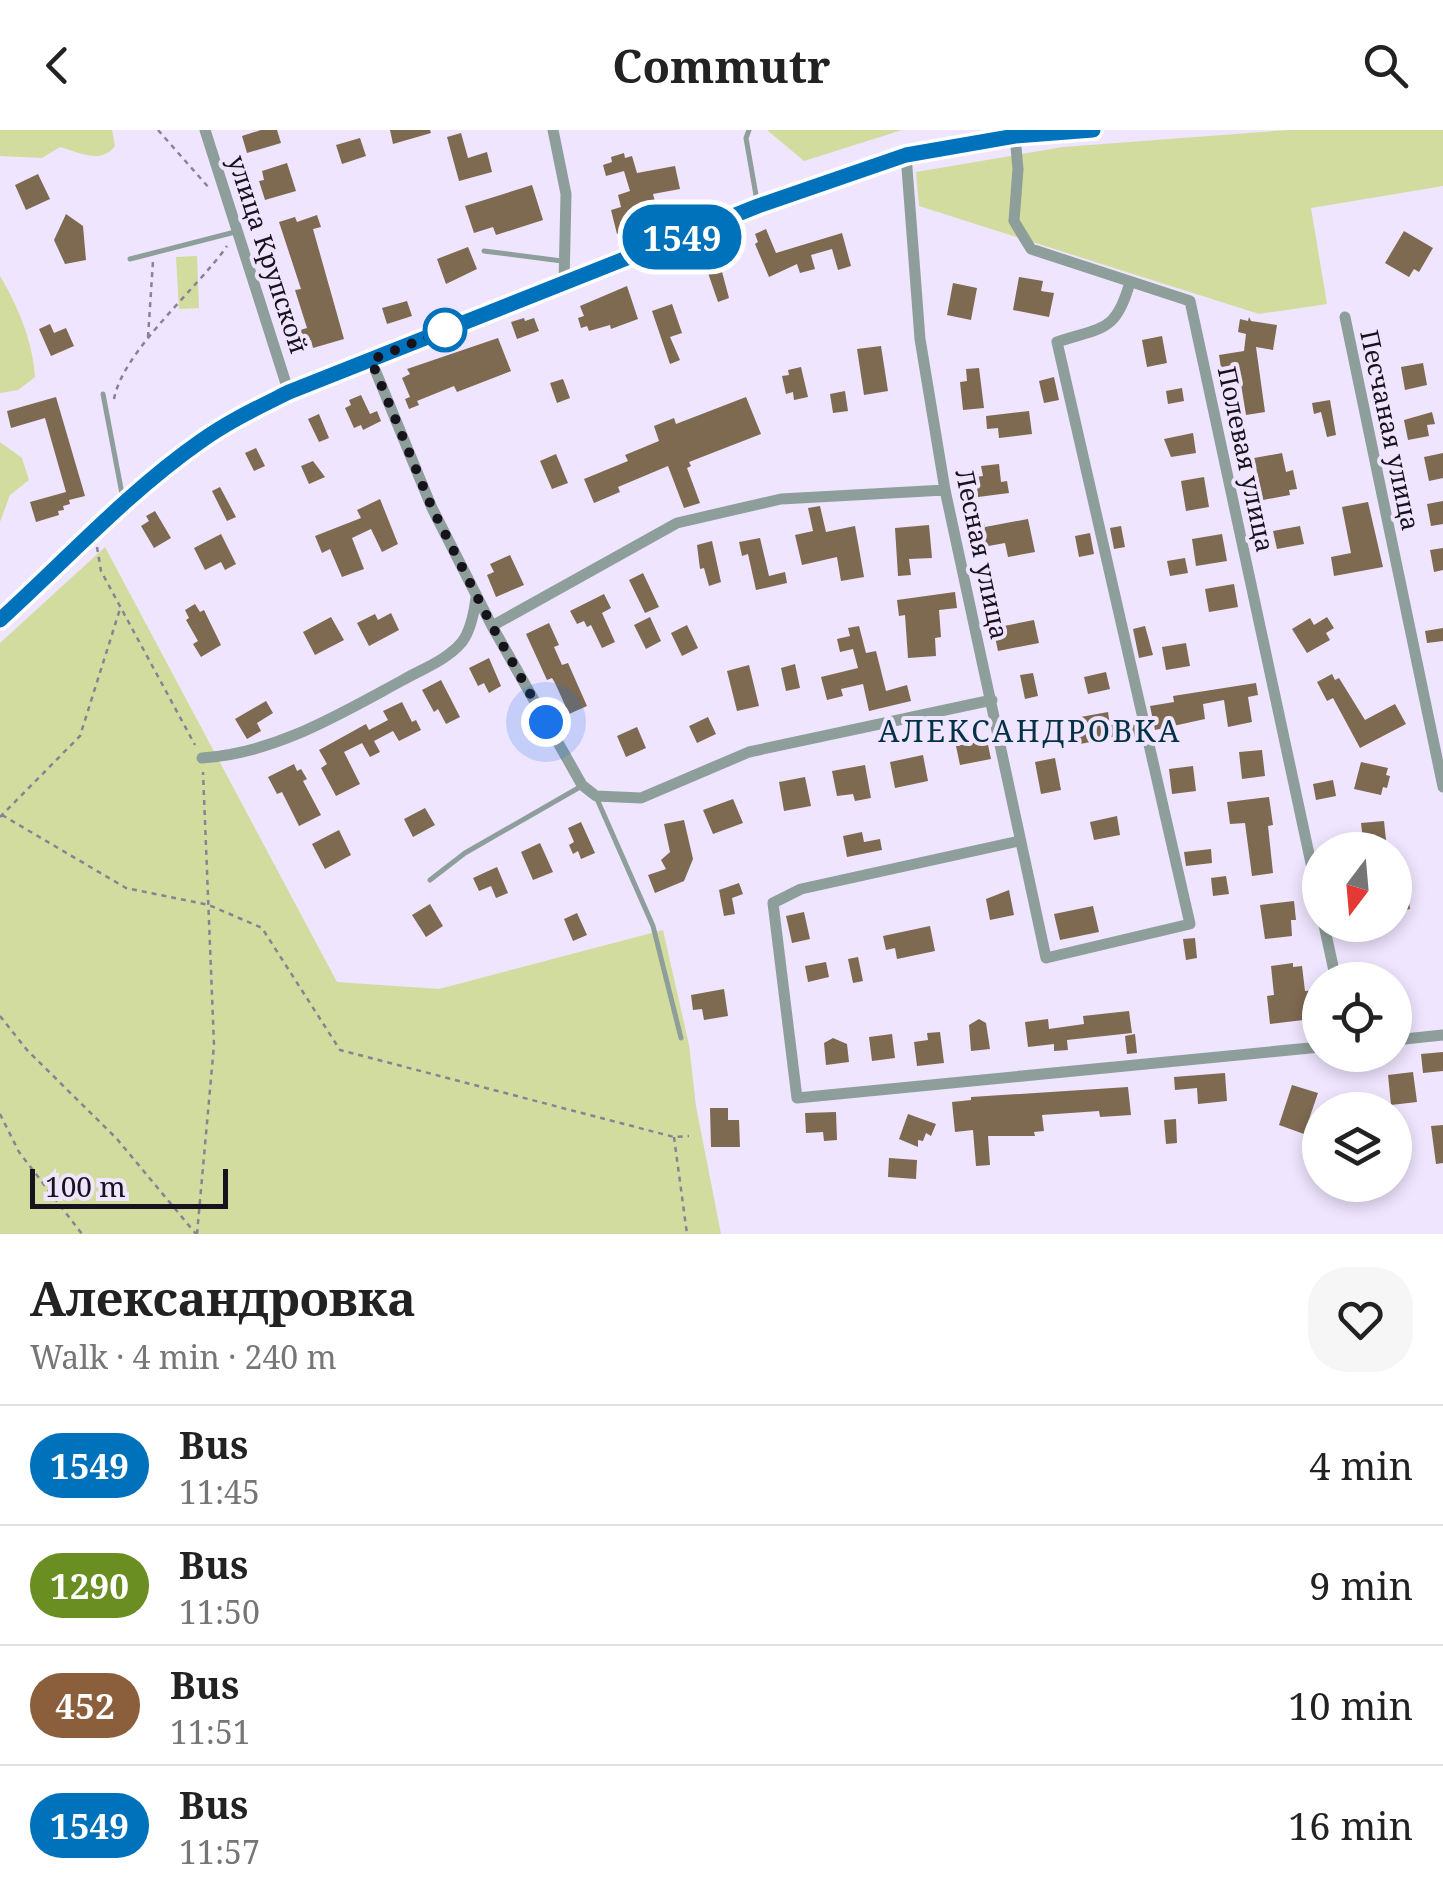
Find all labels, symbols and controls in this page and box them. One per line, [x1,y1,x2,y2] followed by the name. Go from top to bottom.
[612,35,831,96] text: Commutr
[30,38,85,93] icon: back
[1358,38,1413,93] icon: search
[221,151,317,357] street label: улица Крупской
[612,204,752,270] line badge: 1549
[642,214,722,261] text: 1549
[424,309,466,351] unlabelled marker
[1353,327,1429,533] street label: Песчаная улица
[1211,363,1283,555] street label: Полевая улица
[948,466,1018,642] street label: Лесная улица
[521,697,571,747] your location
[878,710,1182,751] district label: АЛЕКСАНДРОВКА
[1302,832,1412,942] north arrow
[1302,832,1412,1202] map controls
[1302,962,1412,1072] button: locate
[1302,1092,1412,1202] button: layers
[30,1164,228,1208] scale bar
[45,1167,126,1205] text: 100 m
[30,1265,416,1330] text: Александровка
[1308,1267,1413,1372] button: heart
[30,1335,337,1378] text: Walk · 4 min · 240 m
[179,1418,248,1470] text: Bus
[1309,1439,1413,1491] text: 4 min
[50,1442,129,1489] text: 1549
[179,1470,260,1513] text: 11:45
[179,1538,248,1590] text: Bus
[1309,1559,1413,1611] text: 9 min
[50,1562,129,1609] text: 1290
[179,1590,260,1633] text: 11:50
[170,1658,239,1710] text: Bus
[1288,1679,1413,1731] text: 10 min
[55,1682,115,1729] text: 452
[170,1710,251,1753] text: 11:51
[179,1778,248,1830] text: Bus
[1288,1799,1413,1851] text: 16 min
[50,1802,129,1849] text: 1549
[179,1830,260,1873] text: 11:57

